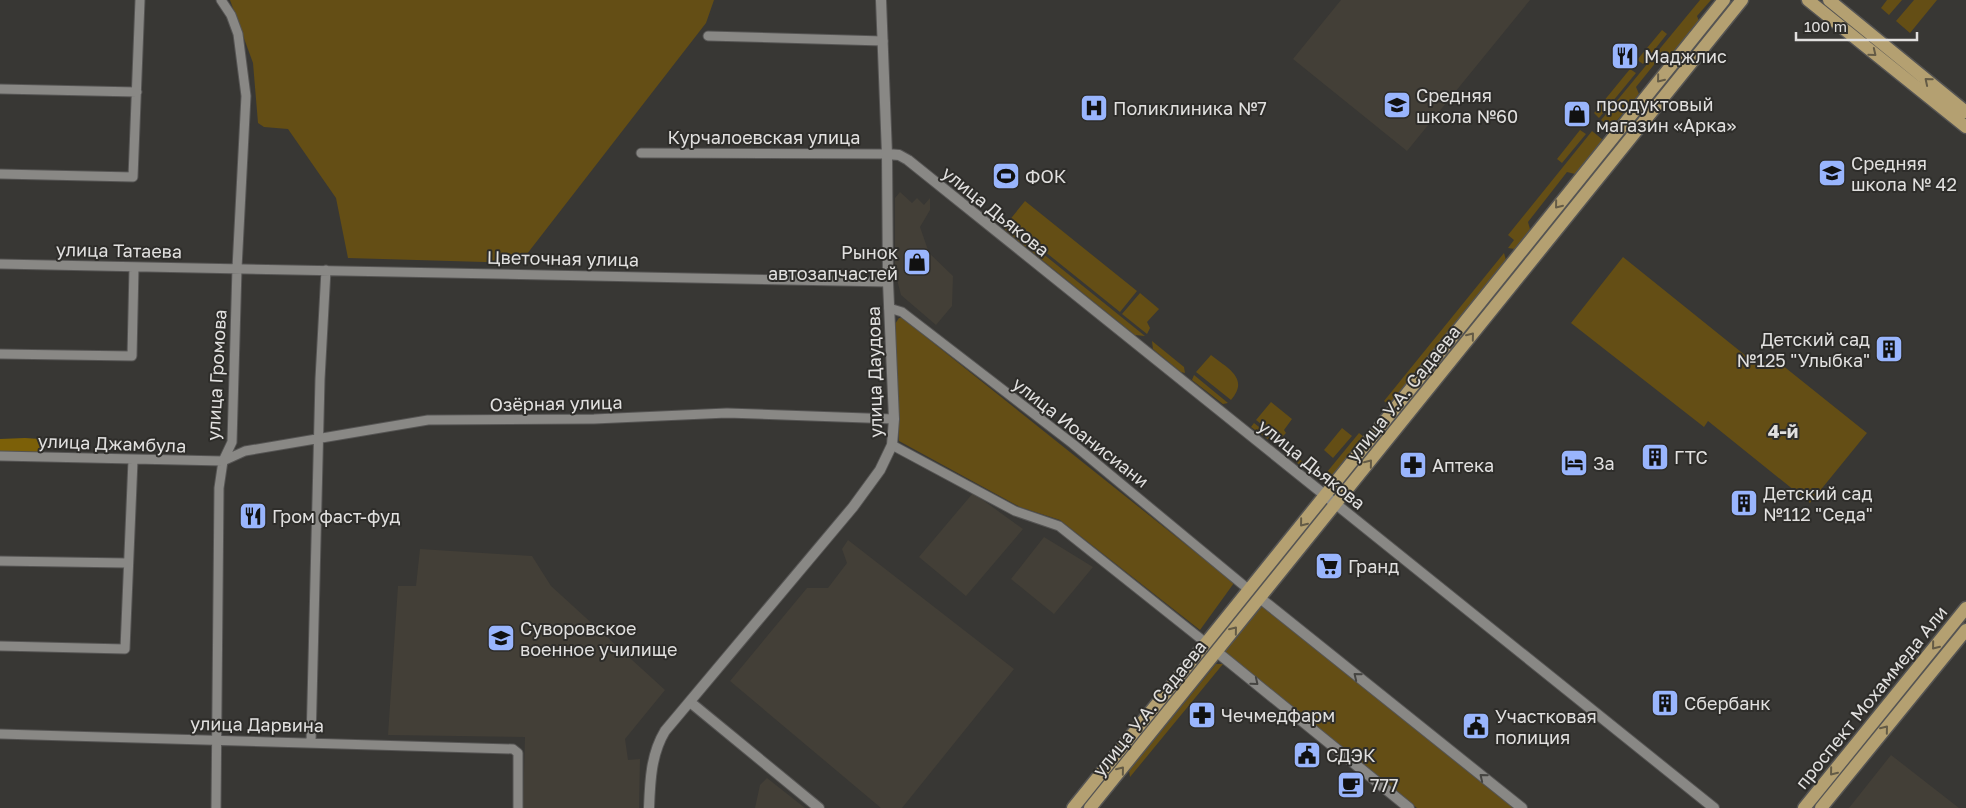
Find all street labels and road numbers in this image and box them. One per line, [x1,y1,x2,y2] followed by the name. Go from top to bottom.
[668,126,860,148] street label: Курчалоевская улица
[938,161,1054,261] street label: улица Дьякова
[56,238,182,262] street label: улица Татаева
[487,246,639,270] street label: Цветочная улица
[862,306,886,438] street label: улица Даудова
[202,309,230,441] street label: улица Громова
[1341,321,1465,465] street label: улица У.А. Садаева
[1009,372,1153,492] street label: улица Иоанисиани
[489,391,623,415] street label: Озёрная улица
[1254,414,1370,514] street label: улица Дьякова
[37,429,187,457] street label: улица Джамбула
[1790,601,1952,793] street label: проспект Мохаммеда Али
[1087,636,1211,780] street label: улица У.А. Садаева
[190,712,324,736] street label: улица Дарвина

